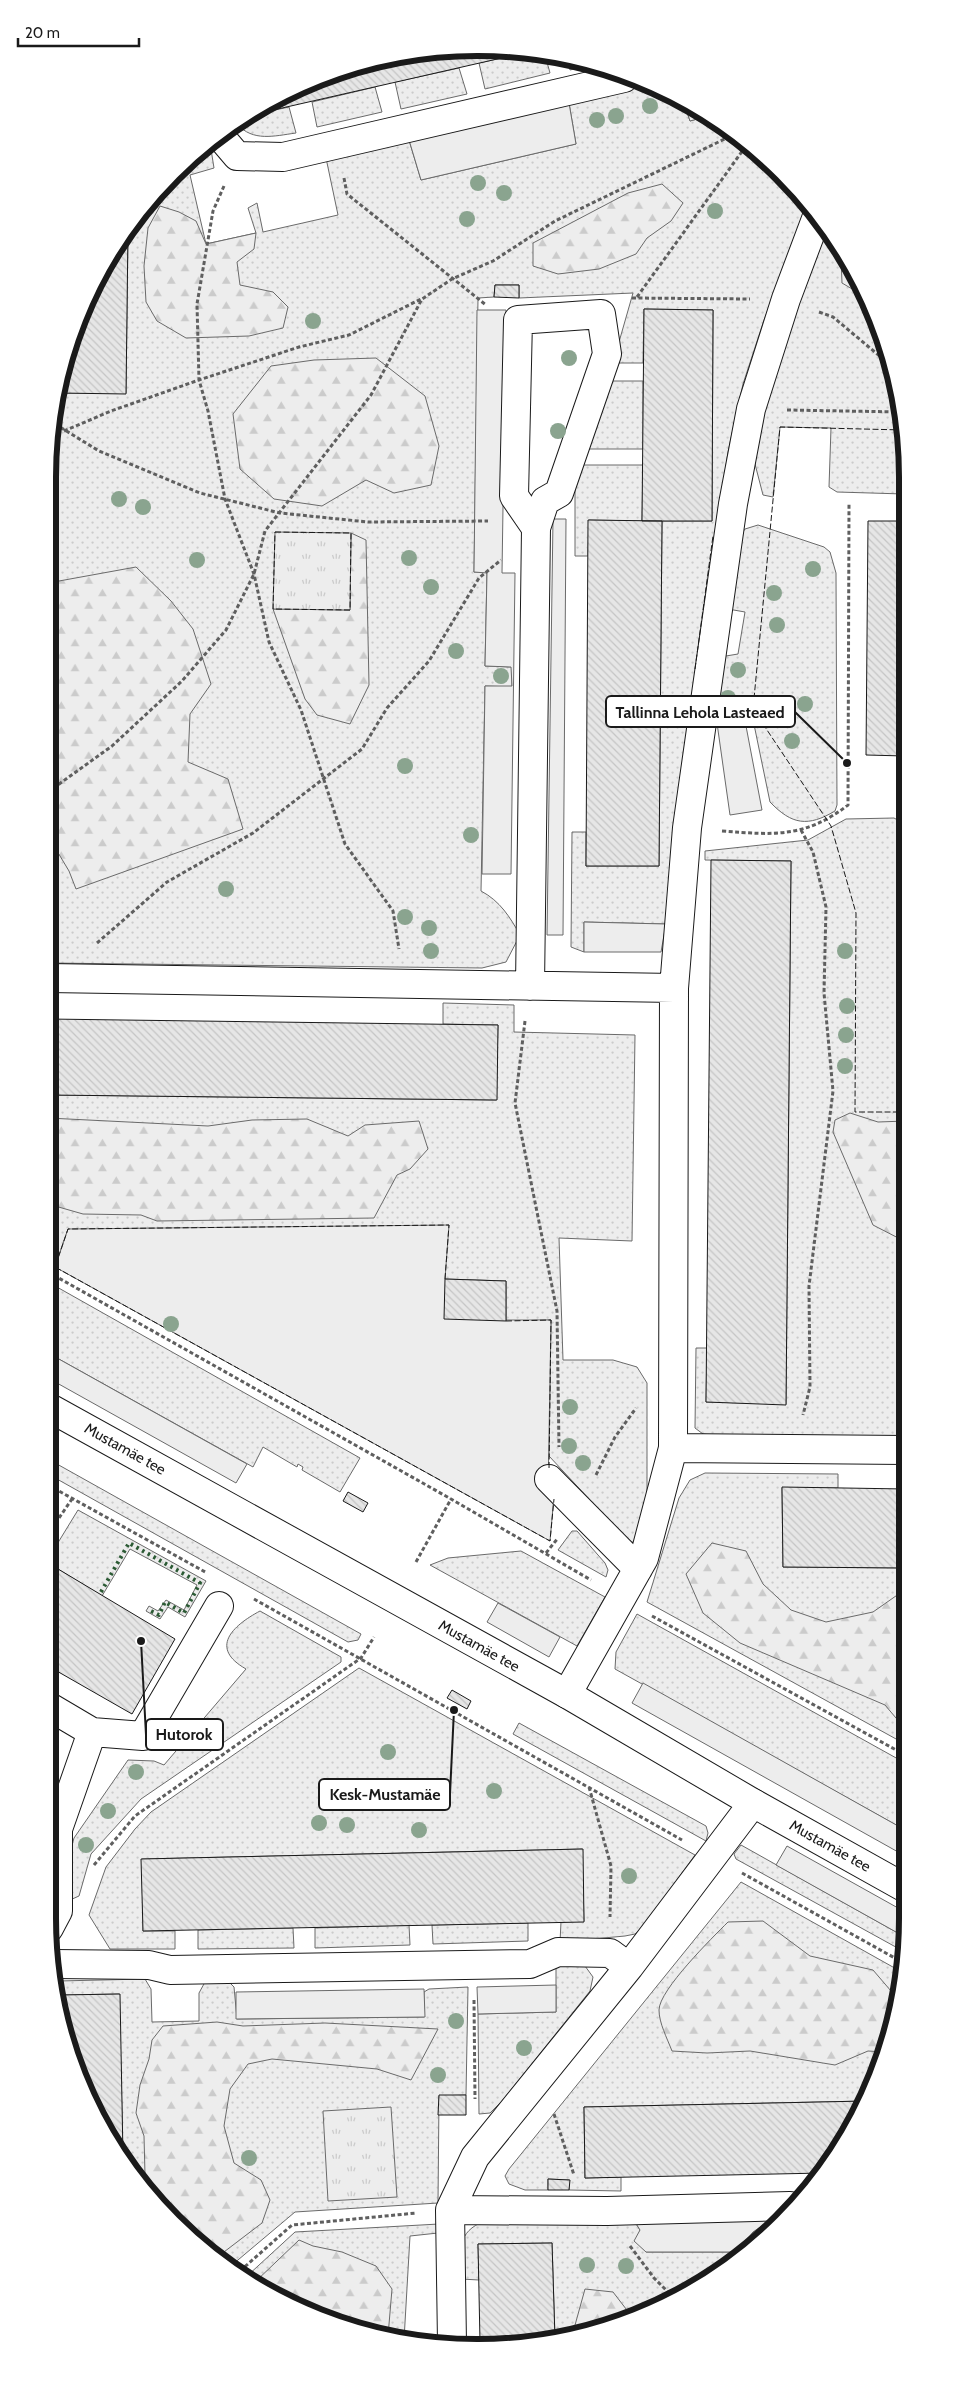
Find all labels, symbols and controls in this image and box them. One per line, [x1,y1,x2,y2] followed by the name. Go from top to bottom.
[18,15,139,47] scale bar
[25,24,60,42] text: 20 m
[606,696,795,727] callout: Tallinna Lehola Lasteaed
[615,703,785,722] text: Tallinna Lehola Lasteaed
[81,1419,169,1479] street label: Mustamäe tee
[435,1616,523,1676] street label: Mustamäe tee
[146,1719,223,1750] callout: Hutorok
[156,1725,213,1744] text: Hutorok
[319,1779,450,1810] callout: Kesk-Mustamäe
[329,1785,441,1804] text: Kesk-Mustamäe
[786,1816,874,1876] street label: Mustamäe tee

